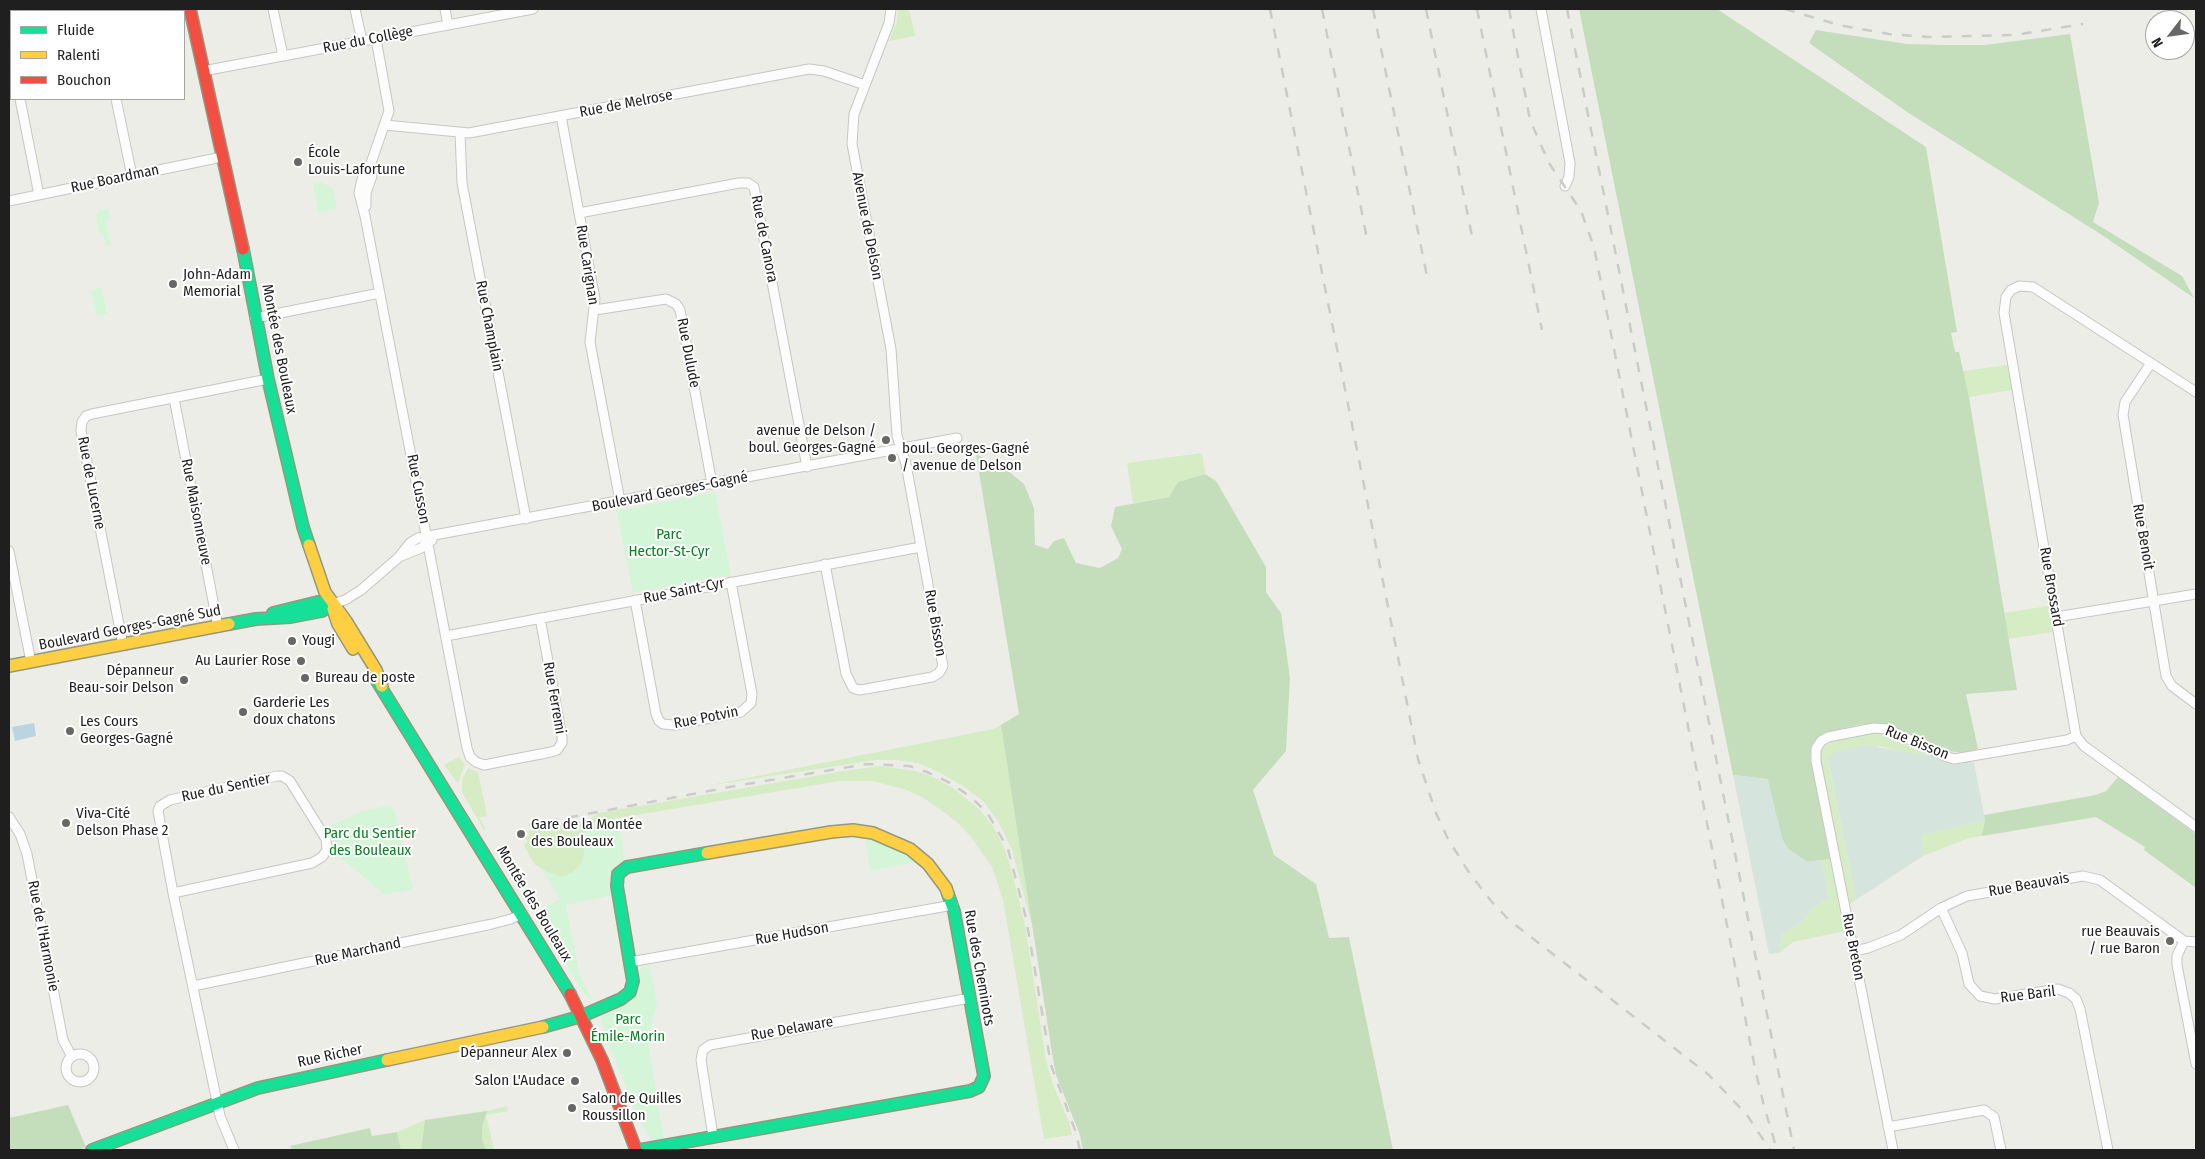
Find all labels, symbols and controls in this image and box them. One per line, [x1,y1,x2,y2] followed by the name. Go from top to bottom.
[10,10,185,100] legend
[2145,10,2195,60] north arrow
[57,21,94,39] text: Fluide
[322,22,414,58] street label: Rue du Collège
[2148,34,2167,50] text: N
[57,46,100,64] text: Ralenti
[57,71,111,89] text: Bouchon
[578,86,674,122] street label: Rue de Melrose
[308,144,405,179] place label: École Louis-Lafortune
[292,156,304,168] marker: École Louis-Lafortune
[69,161,161,197] street label: Rue Boardman
[848,170,886,282] street label: Avenue de Delson
[747,194,781,284] street label: Rue de Canora
[572,224,602,306] street label: Rue Carignan
[183,266,251,301] place label: John-Adam Memorial
[167,278,179,290] marker: John-Adam Memorial
[471,279,507,373] street label: Rue Champlain
[258,283,300,415] street label: Montée des Bouleaux
[672,317,704,389] street label: Rue Dulude
[748,422,876,457] place label: avenue de Delson / boul. Georges-Gagné
[880,434,892,446] marker: avenue de Delson / boul. Georges-Gagné
[73,435,109,531] street label: Rue de Lucerne
[902,440,1030,475] place label: boul. Georges-Gagné / avenue de Delson
[886,452,898,464] marker: boul. Georges-Gagné / avenue de Delson
[402,453,434,525] street label: Rue Cusson
[177,457,215,567] street label: Rue Maisonneuve
[591,468,749,516] street label: Boulevard Georges-Gagné
[2128,502,2158,572] street label: Rue Benoit
[628,526,710,561] park label: Parc Hector-St-Cyr
[2035,546,2067,628] street label: Rue Brossard
[642,574,726,608] street label: Rue Saint-Cyr
[920,588,950,658] street label: Rue Bisson
[37,601,223,655] street label: Boulevard Georges-Gagné Sud
[302,632,335,650] place label: Yougi
[286,635,298,647] marker: Yougi
[195,652,291,670] place label: Au Laurier Rose
[295,655,307,667] marker: Au Laurier Rose
[539,660,569,736] street label: Rue Ferremi
[69,662,174,697] place label: Dépanneur Beau-soir Delson
[315,669,415,687] place label: Bureau de poste
[299,672,311,684] marker: Bureau de poste
[178,674,190,686] marker: Dépanneur Beau-soir Delson
[253,694,335,729] place label: Garderie Les doux chatons
[672,703,740,733] street label: Rue Potvin
[237,706,249,718] marker: Garderie Les doux chatons
[80,713,173,748] place label: Les Cours Georges-Gagné
[1882,722,1952,764] street label: Rue Bisson
[64,725,76,737] marker: Les Cours Georges-Gagné
[180,770,272,806] street label: Rue du Sentier
[76,805,168,840] place label: Viva-Cité Delson Phase 2
[531,816,642,851] place label: Gare de la Montée des Bouleaux
[60,817,72,829] marker: Viva-Cité Delson Phase 2
[324,825,416,860] park label: Parc du Sentier des Bouleaux
[515,828,527,840] marker: Gare de la Montée des Bouleaux
[492,843,576,965] street label: Montée des Bouleaux
[1987,869,2071,901] street label: Rue Beauvais
[23,879,63,993] street label: Rue de l'Harmonie
[960,909,998,1027] street label: Rue des Cheminots
[1838,912,1868,982] street label: Rue Breton
[754,919,830,949] street label: Rue Hudson
[2081,923,2160,958] place label: rue Beauvais / rue Baron
[313,934,403,970] street label: Rue Marchand
[2164,935,2176,947] marker: rue Beauvais / rue Baron
[1999,983,2057,1007] street label: Rue Baril
[591,1011,665,1046] park label: Parc Émile-Morin
[749,1013,835,1045] street label: Rue Delaware
[296,1040,364,1072] street label: Rue Richer
[460,1044,557,1062] place label: Dépanneur Alex
[561,1047,573,1059] marker: Dépanneur Alex
[475,1072,565,1090] place label: Salon L'Audace
[569,1075,581,1087] marker: Salon L'Audace
[582,1090,682,1125] place label: Salon de Quilles Roussillon
[566,1102,578,1114] marker: Salon de Quilles Roussillon

